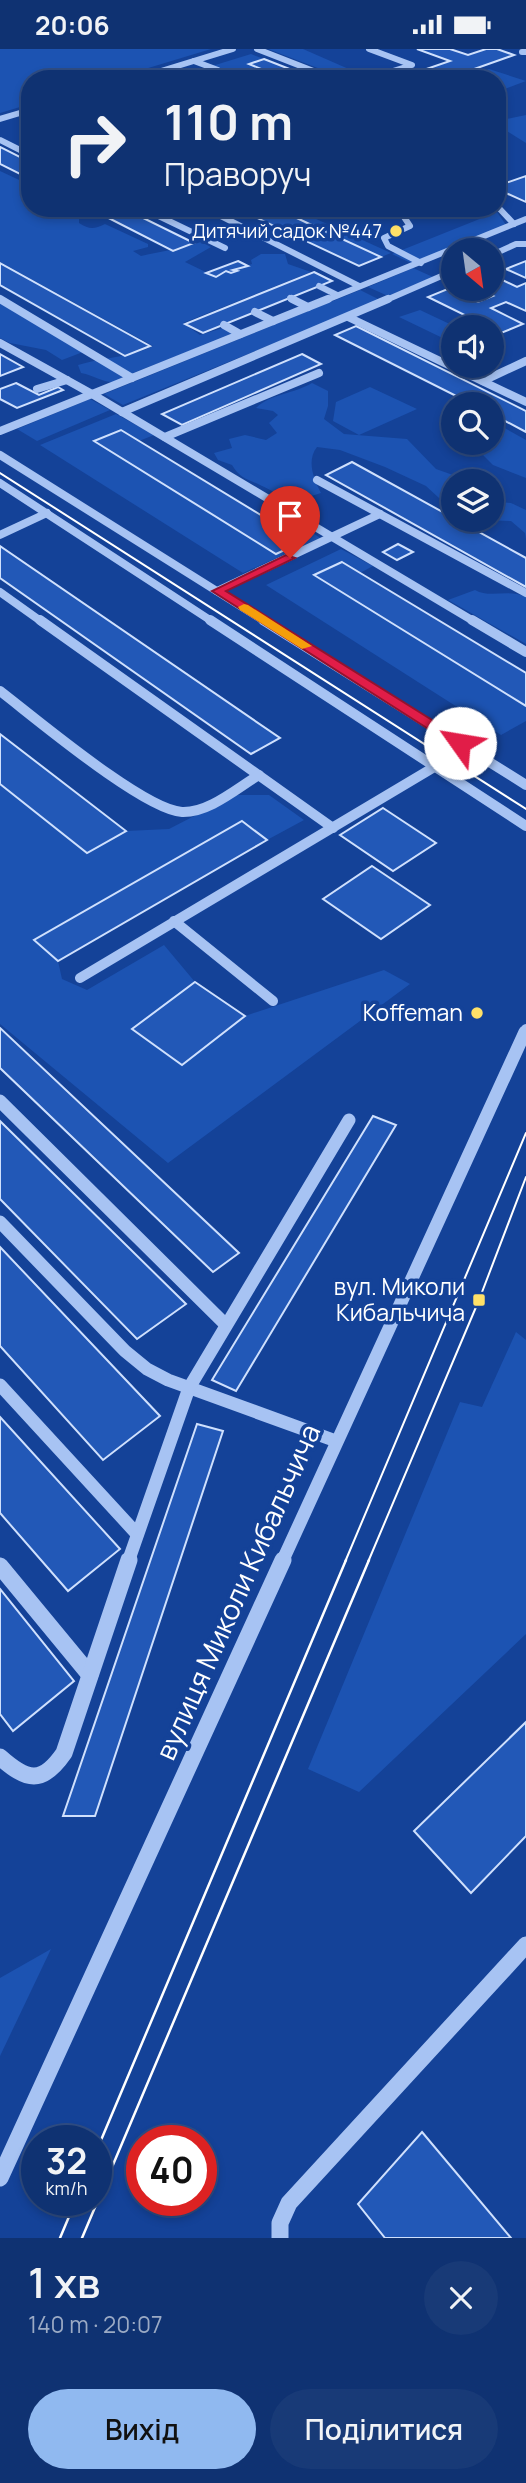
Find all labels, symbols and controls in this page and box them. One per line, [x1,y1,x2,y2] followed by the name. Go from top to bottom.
[35,7,110,43] text: 20:06
[164,88,293,155] text: 110 m
[49,98,140,189] icon: right
[164,152,312,196] text: Праворуч
[192,218,382,244] place label: Дитячий садок №447
[388,223,404,239] marker: Дитячий садок №447
[441,238,504,301] north arrow
[441,238,504,532] map controls
[441,315,504,378] button: sound
[441,392,504,455] button: search
[441,469,504,532] button: layers
[260,486,320,558] pin
[271,497,309,535] icon: arrive
[423,706,497,780] position arrow
[363,996,463,1028] place label: Koffeman
[469,1005,485,1021] marker: Koffeman
[334,1270,465,1328] place label: вул. Миколи Кибальчича
[471,1292,487,1308] marker: вул. Миколи Кибальчича
[146,1418,328,1766] street label: вулиця Миколи Кибальчича
[126,2125,217,2216] speed limit sign: 40
[46,2137,87,2185] text: 32
[46,2176,87,2200] text: km/h
[28,2253,100,2311] text: 1 хв
[424,2261,498,2335] button: close
[28,2308,163,2340] text: 140 m · 20:07
[28,2389,256,2469] button: Вихід
[270,2389,498,2469] button: Поділитися

